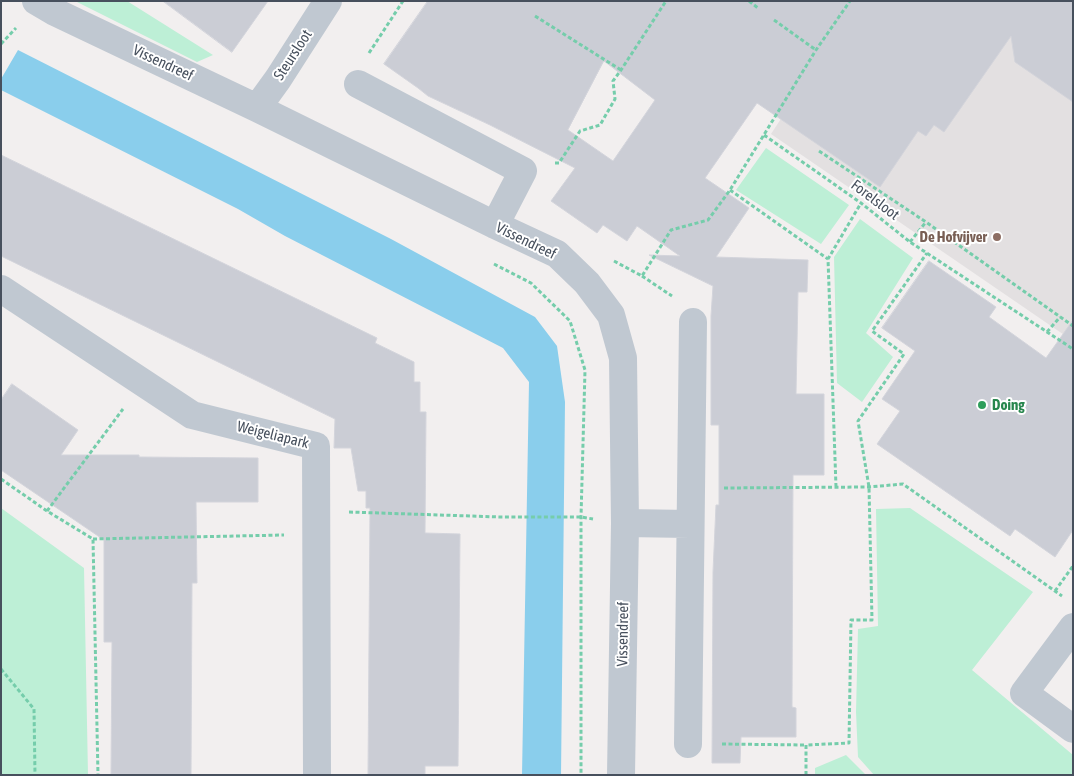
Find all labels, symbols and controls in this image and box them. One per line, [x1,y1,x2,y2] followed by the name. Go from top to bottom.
[270,26,316,84] street label: Steursloot
[130,41,196,85] street label: Vissendreef
[847,176,903,224] street label: Forelsloot
[493,219,559,263] street label: Vissendreef
[919,228,987,246] place label: De Hofvijver
[991,231,1003,243] marker: De Hofvijver
[992,396,1025,414] place label: Doing
[976,399,988,411] marker: Doing
[235,417,311,453] street label: Weigeliapark
[613,602,633,666] street label: Vissendreef

